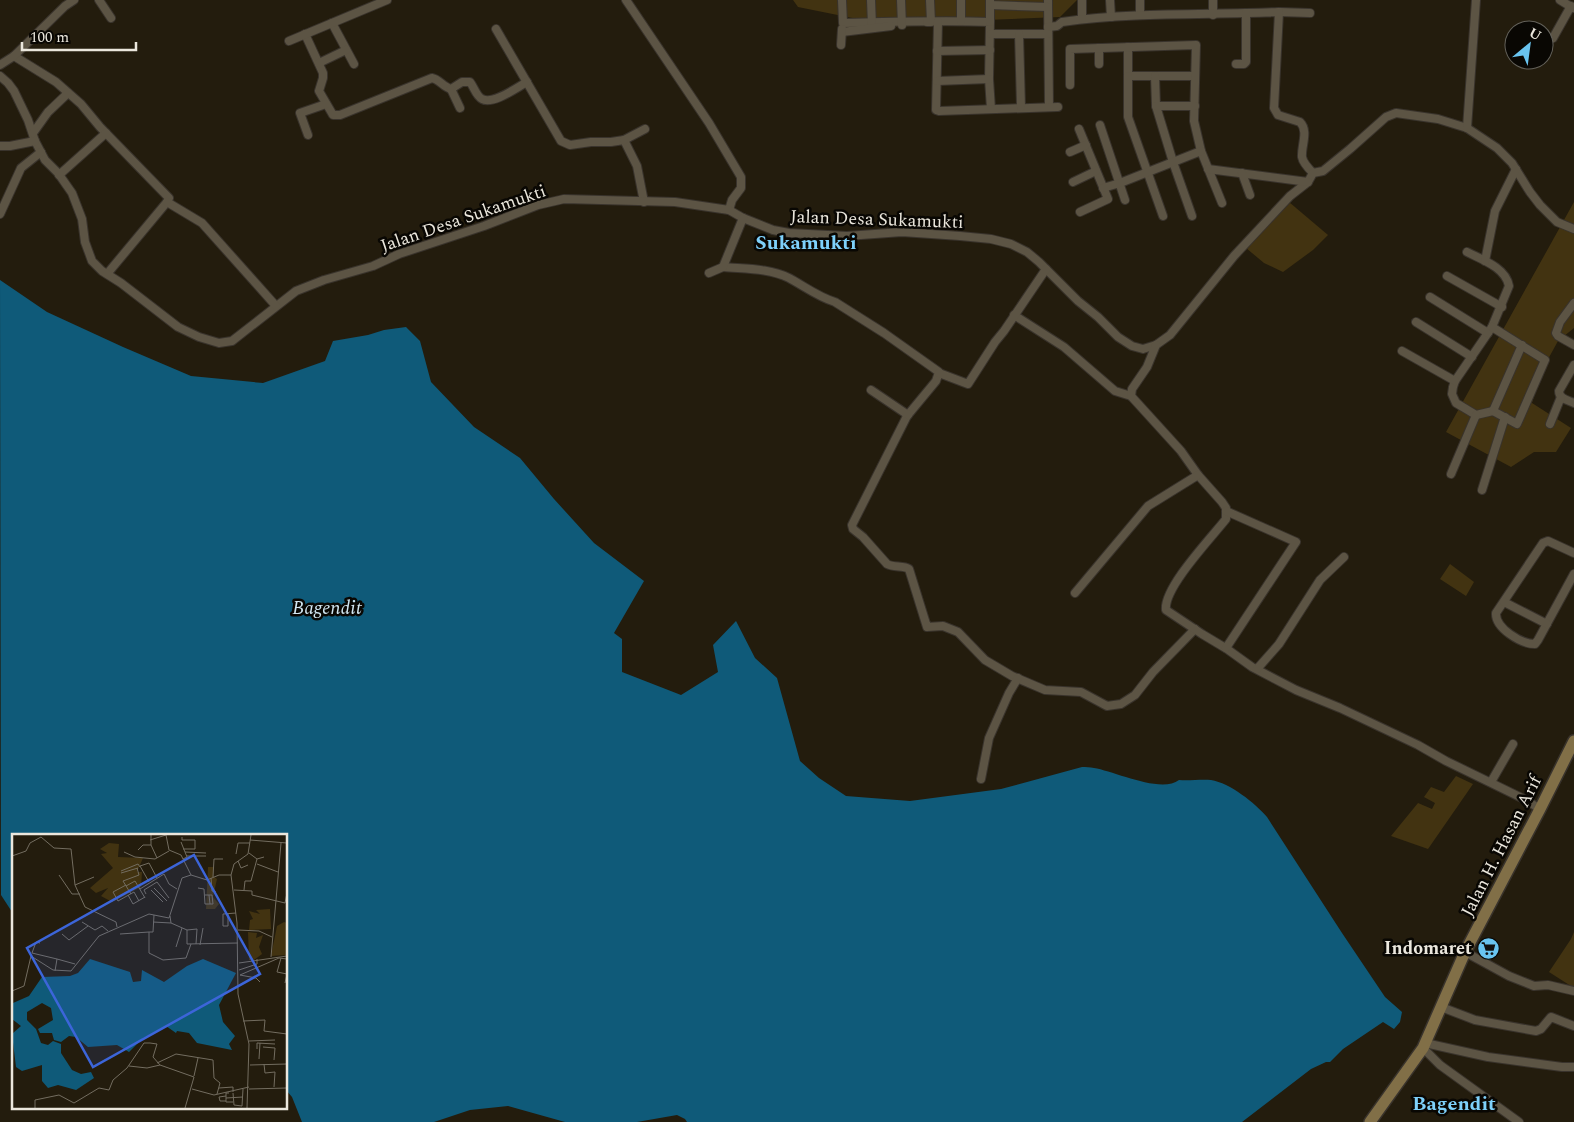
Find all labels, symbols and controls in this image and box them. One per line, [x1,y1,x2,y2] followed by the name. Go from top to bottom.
[22,20,136,52] scale bar
[1504,20,1554,70] north arrow
[1525,22,1546,46] text: U
[30,26,69,49] text: 100 m
[377,177,550,259] street label: Jalan Desa Sukamukti
[790,203,964,236] street label: Jalan Desa Sukamukti
[755,228,857,258] district label: Sukamukti
[292,594,363,623] water label: Bagendit
[1454,769,1550,922] street label: Jalan H. Hasan Arif
[12,834,288,1110] inset map
[1384,935,1472,962] place label: Indomaret
[1476,936,1500,960] supermarket icon: Indomaret
[1412,1089,1496,1119] district label: Bagendit

